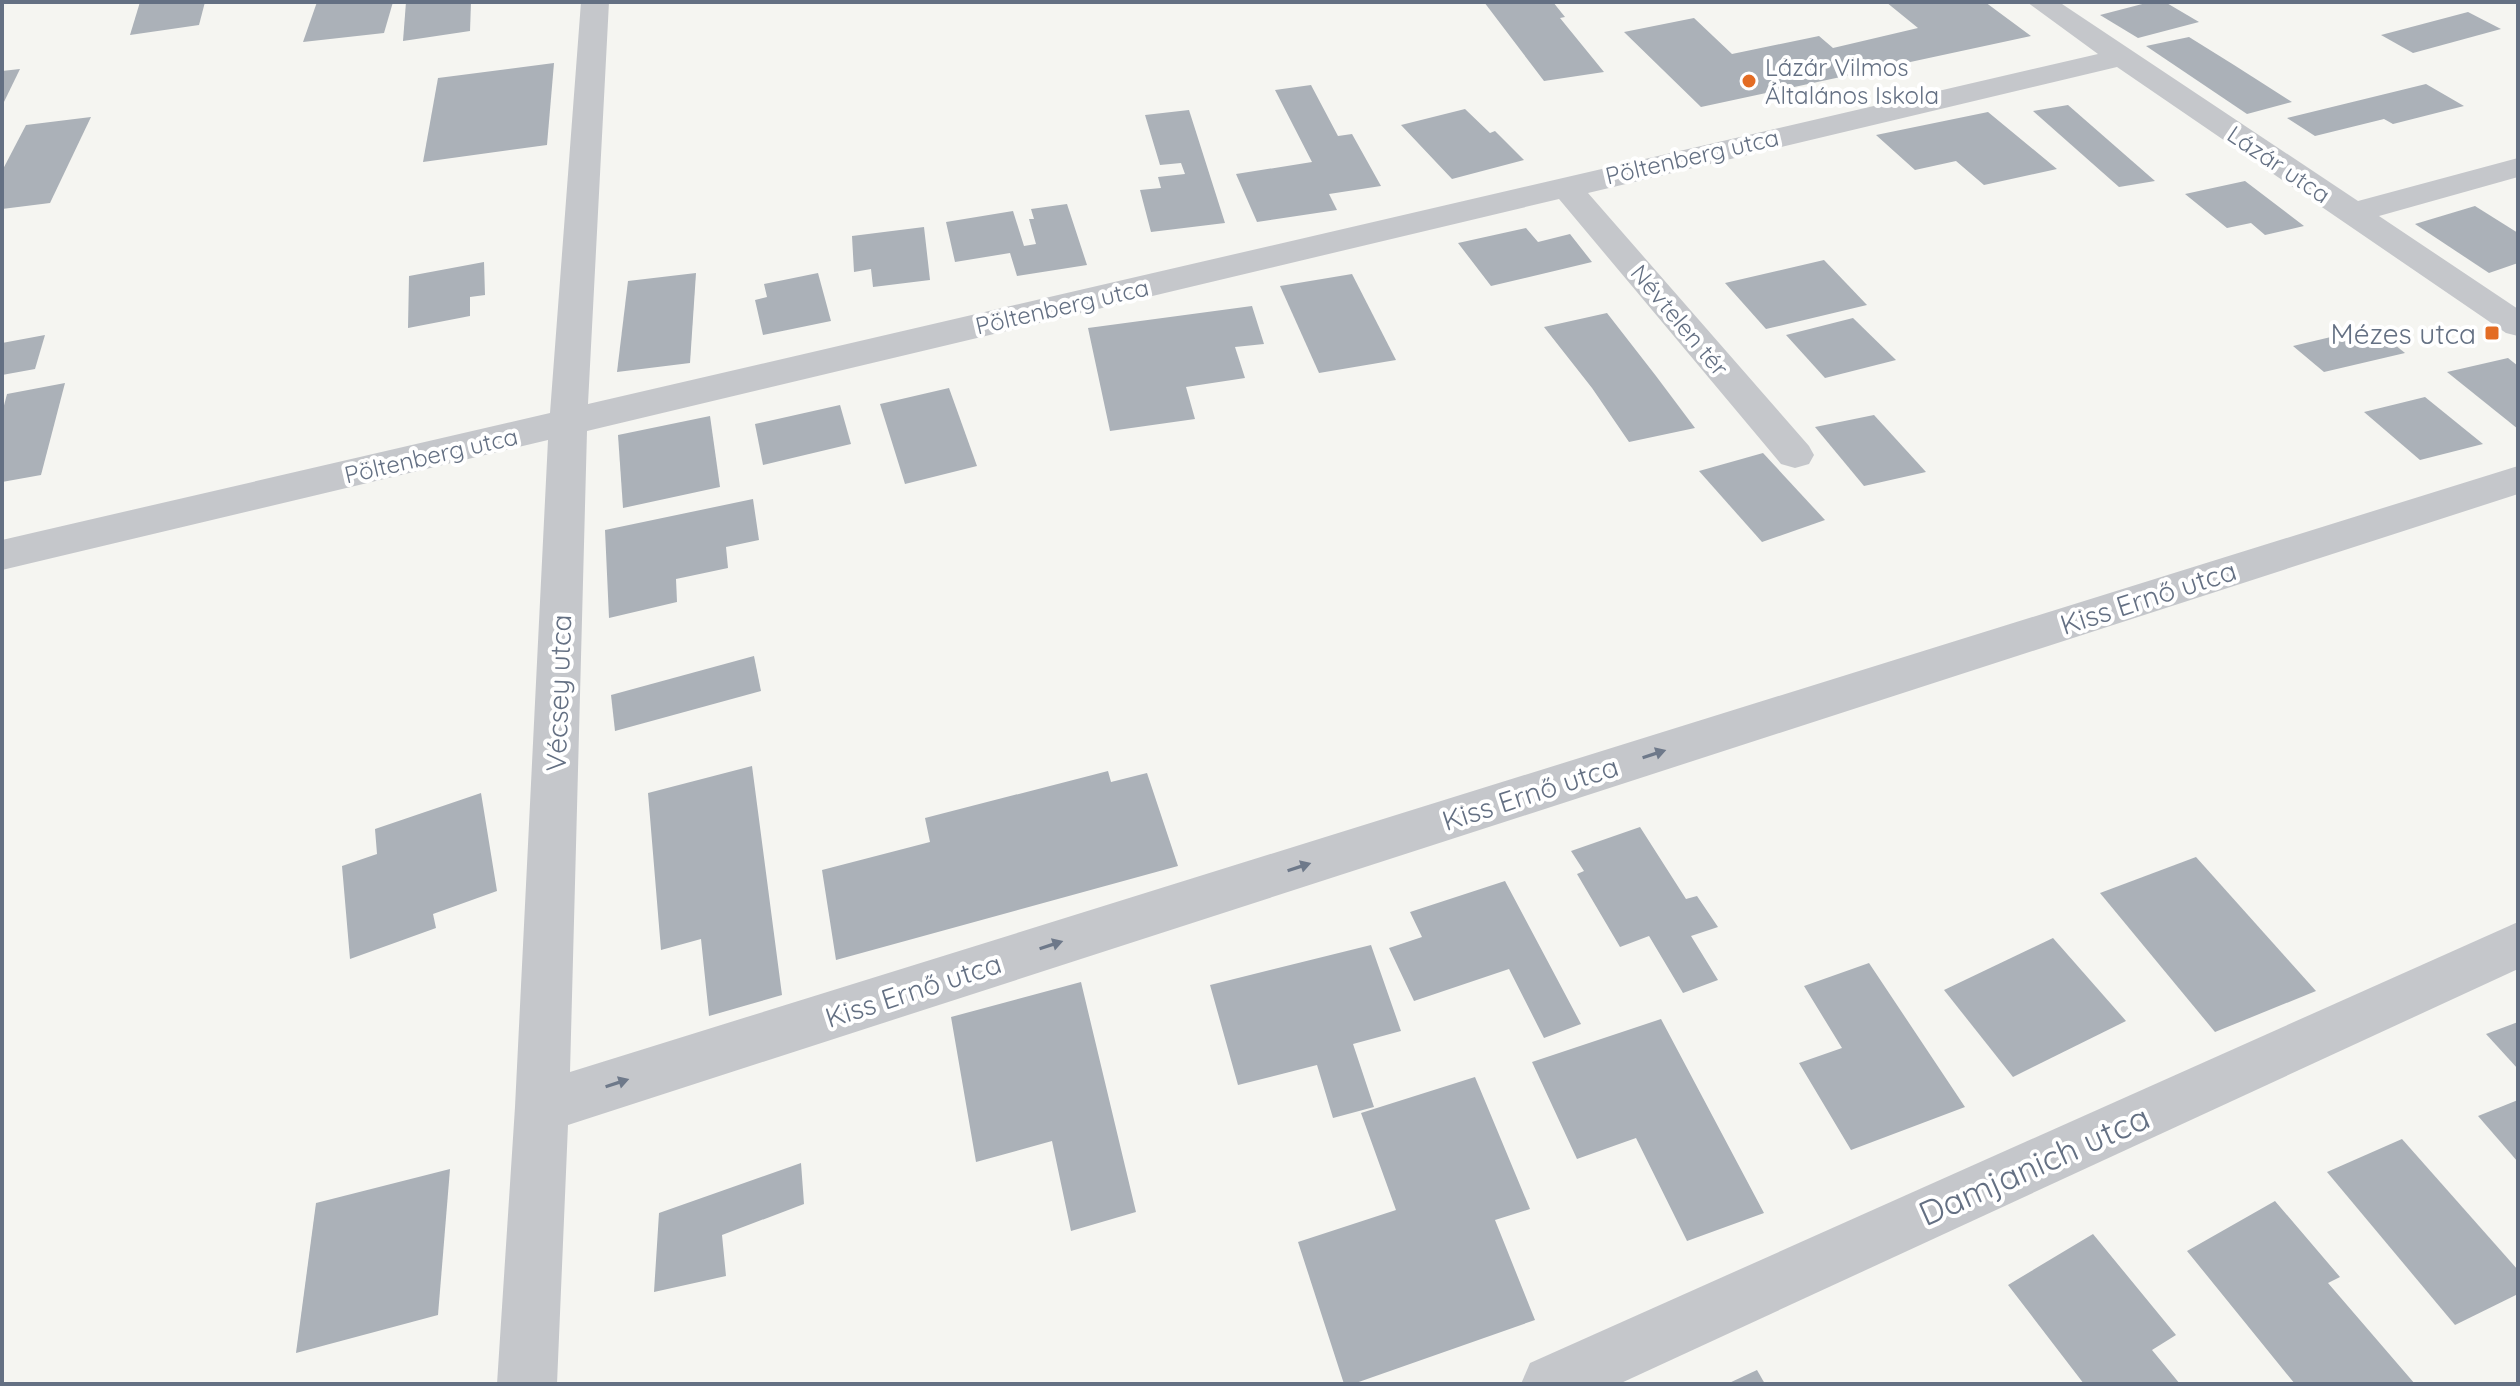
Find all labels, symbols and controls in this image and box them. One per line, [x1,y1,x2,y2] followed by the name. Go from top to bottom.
[1765,52,1939,110] place label: Lázár Vilmos Általános Iskola
[1740,72,1758,90] marker: Lázár Vilmos Általános Iskola
[2222,119,2336,209] street label: Lázár utca
[1602,121,1782,191] street label: Pöltenberg utca
[1625,258,1735,382] street label: Névtelen tér
[972,271,1152,341] street label: Pöltenberg utca
[2331,316,2476,351] place label: Mézes utca
[2483,324,2501,342] marker: Mézes utca
[341,420,521,490] street label: Pöltenberg utca
[2056,552,2240,642] street label: Kiss Ernő utca
[538,614,578,772] street label: Vécsey utca
[1642,747,1666,760] one-way arrow
[1438,748,1622,838] street label: Kiss Ernő utca
[1288,860,1312,873] one-way arrow
[1040,939,1064,951] one-way arrow
[821,945,1005,1035] street label: Kiss Ernő utca
[605,1077,629,1089] one-way arrow
[1912,1095,2156,1235] street label: Damjanich utca

